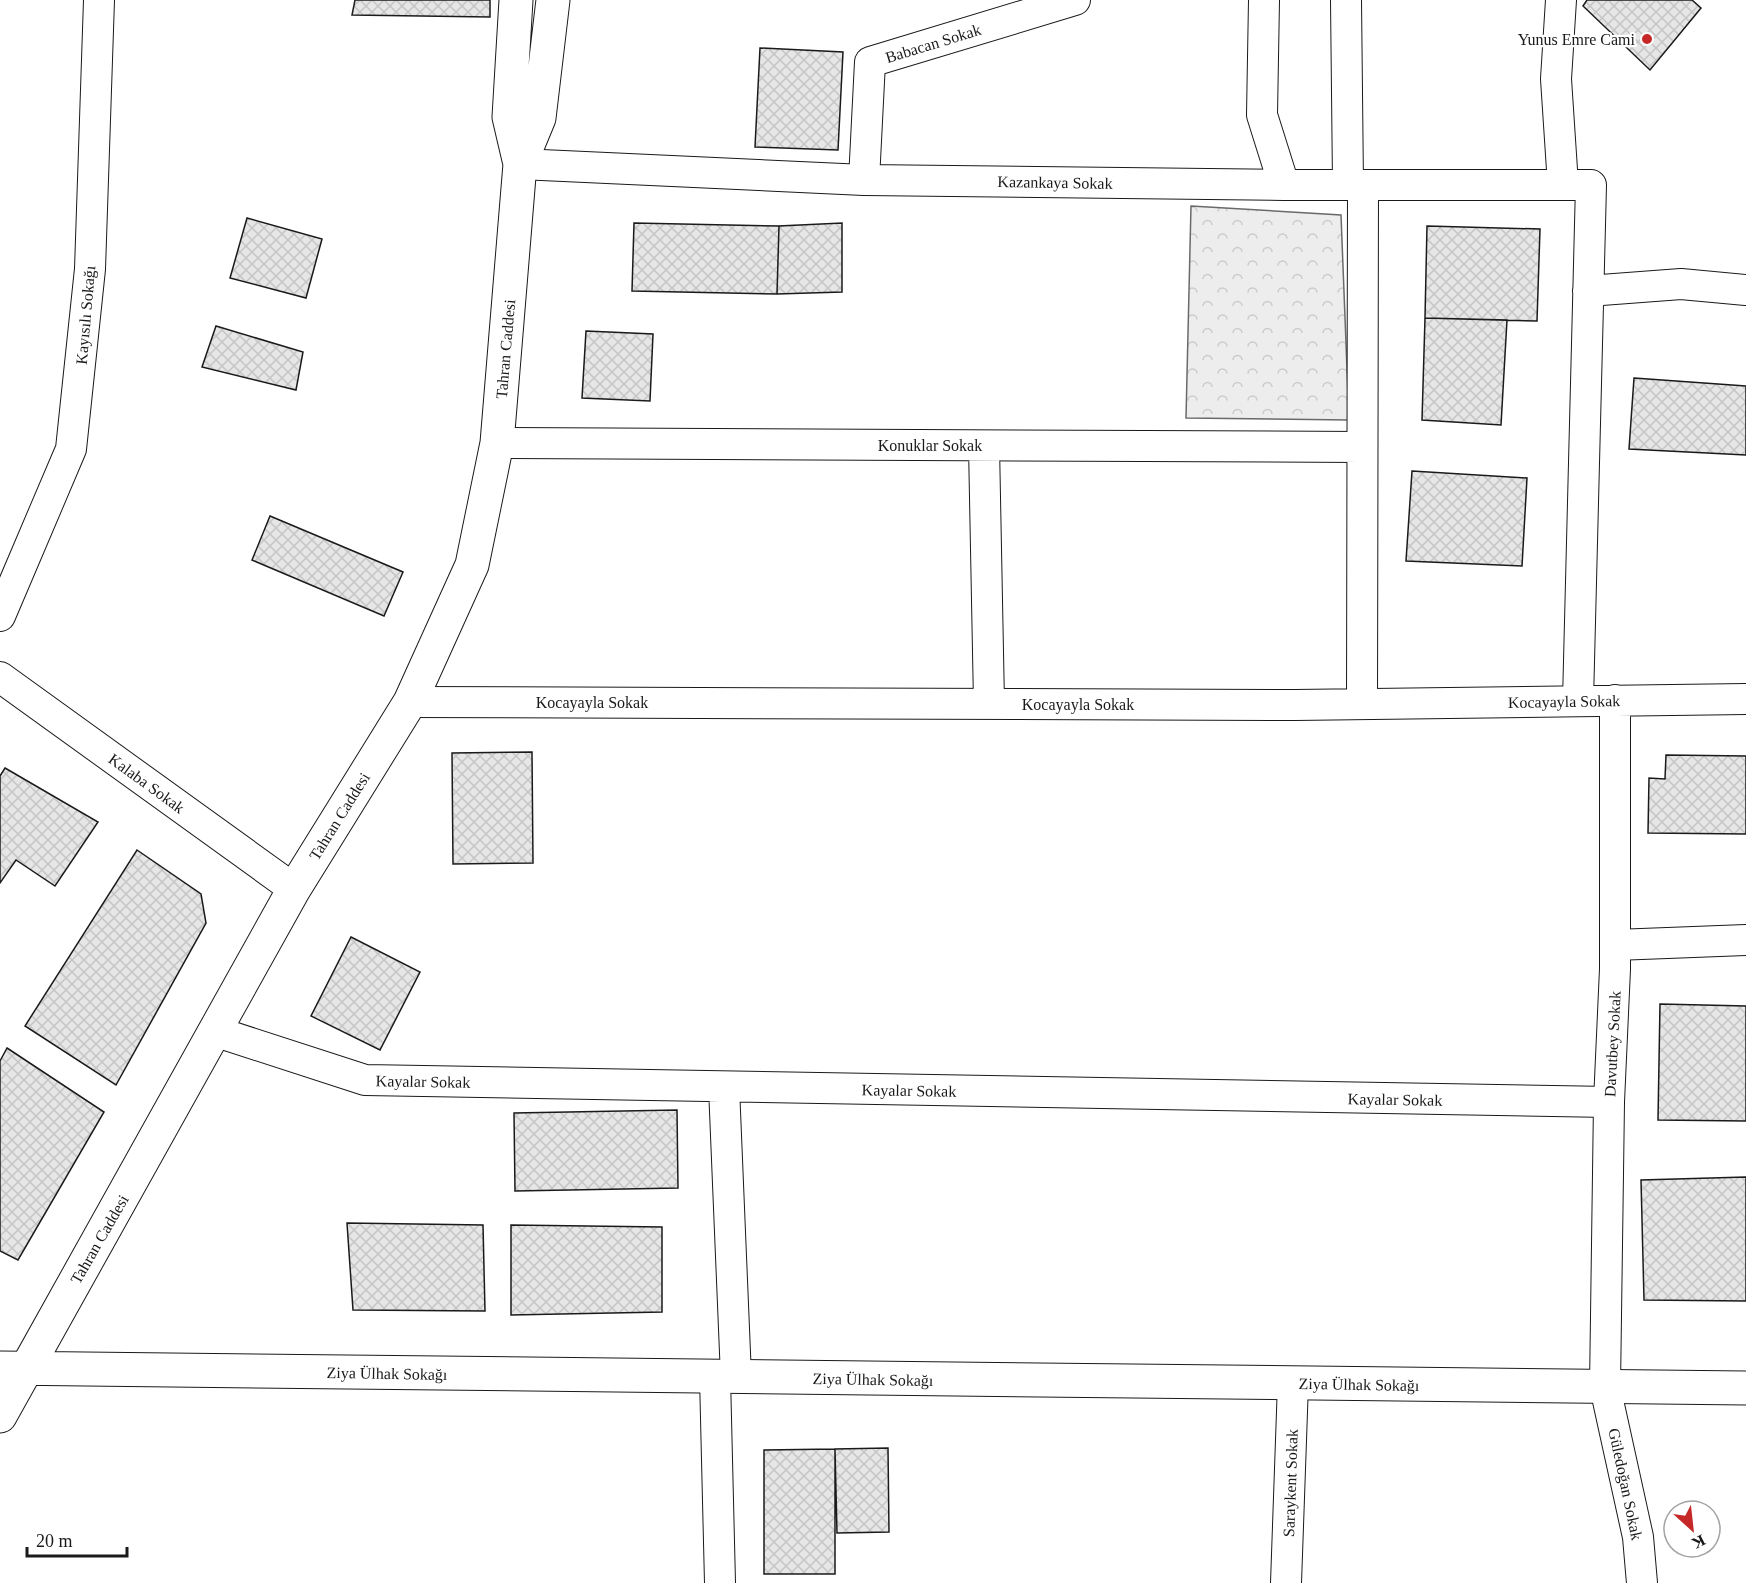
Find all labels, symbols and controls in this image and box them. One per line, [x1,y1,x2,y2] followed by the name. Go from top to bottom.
[883,21,983,66] street label: Babacan Sokak
[1518,31,1636,48] place label: Yunus Emre Cami
[1640,32,1654,46] marker: Yunus Emre Cami
[997,173,1113,193] street label: Kazankaya Sokak
[73,264,99,365] street label: Kayısılı Sokağı
[493,298,518,399] street label: Tahran Caddesi
[878,437,982,454] street label: Konuklar Sokak
[1508,692,1620,712] street label: Kocayayla Sokak
[536,694,648,712] street label: Kocayayla Sokak
[1022,696,1134,714] street label: Kocayayla Sokak
[106,750,188,817] street label: Kalaba Sokak
[306,769,373,863] street label: Tahran Caddesi
[1601,991,1625,1098] street label: Davutbey Sokak
[376,1072,470,1092] street label: Kayalar Sokak
[862,1081,956,1101] street label: Kayalar Sokak
[1348,1090,1442,1110] street label: Kayalar Sokak
[67,1191,132,1287] street label: Tahran Caddesi
[326,1364,448,1384] street label: Ziya Ülhak Sokağı
[812,1370,934,1390] street label: Ziya Ülhak Sokağı
[1298,1375,1420,1395] street label: Ziya Ülhak Sokağı
[1604,1426,1646,1542] street label: Güledoğan Sokak
[1280,1429,1302,1537] street label: Saraykent Sokak
[1662,1499,1722,1559] north arrow
[27,1520,128,1558] scale bar
[36,1531,73,1551] text: 20 m
[1689,1532,1708,1553] text: K

